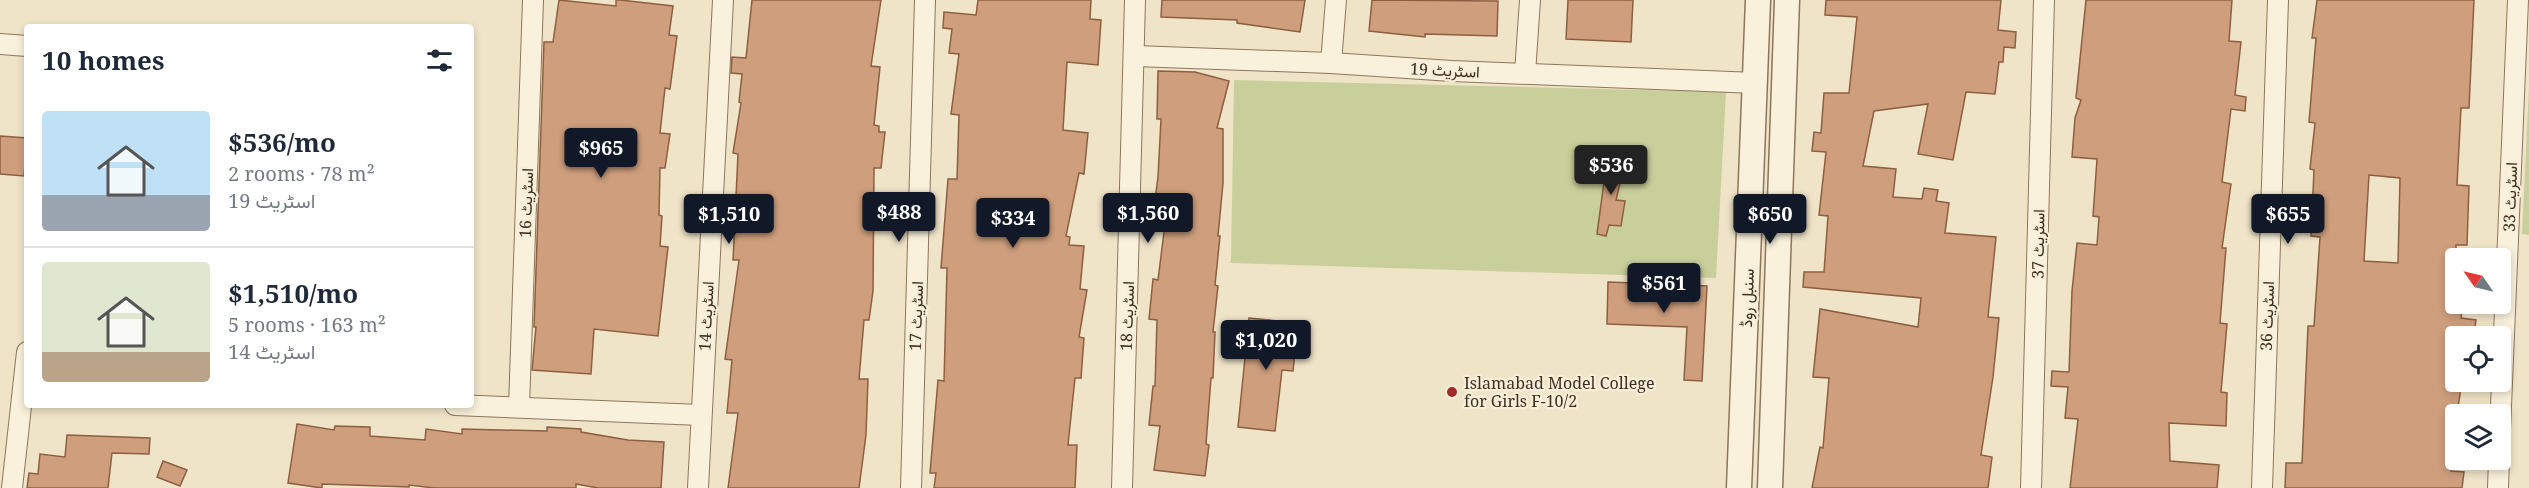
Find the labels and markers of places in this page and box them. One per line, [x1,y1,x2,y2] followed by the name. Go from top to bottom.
[565,128,637,179] pin: $965
[1575,145,1647,196] pin: $536
[863,192,935,243] pin: $488
[1099,193,1197,244] pin: $1,560
[680,194,778,245] pin: $1,510
[1734,194,1806,245] pin: $650
[2252,194,2324,245] pin: $655
[977,198,1049,249] pin: $334
[1628,263,1700,314] pin: $561
[1217,320,1315,371] pin: $1,020
[1464,372,1654,412] place label: Islamabad Model College for Girls F-10/2
[1445,385,1459,399] marker: Islamabad Model College for Girls F-10/2

